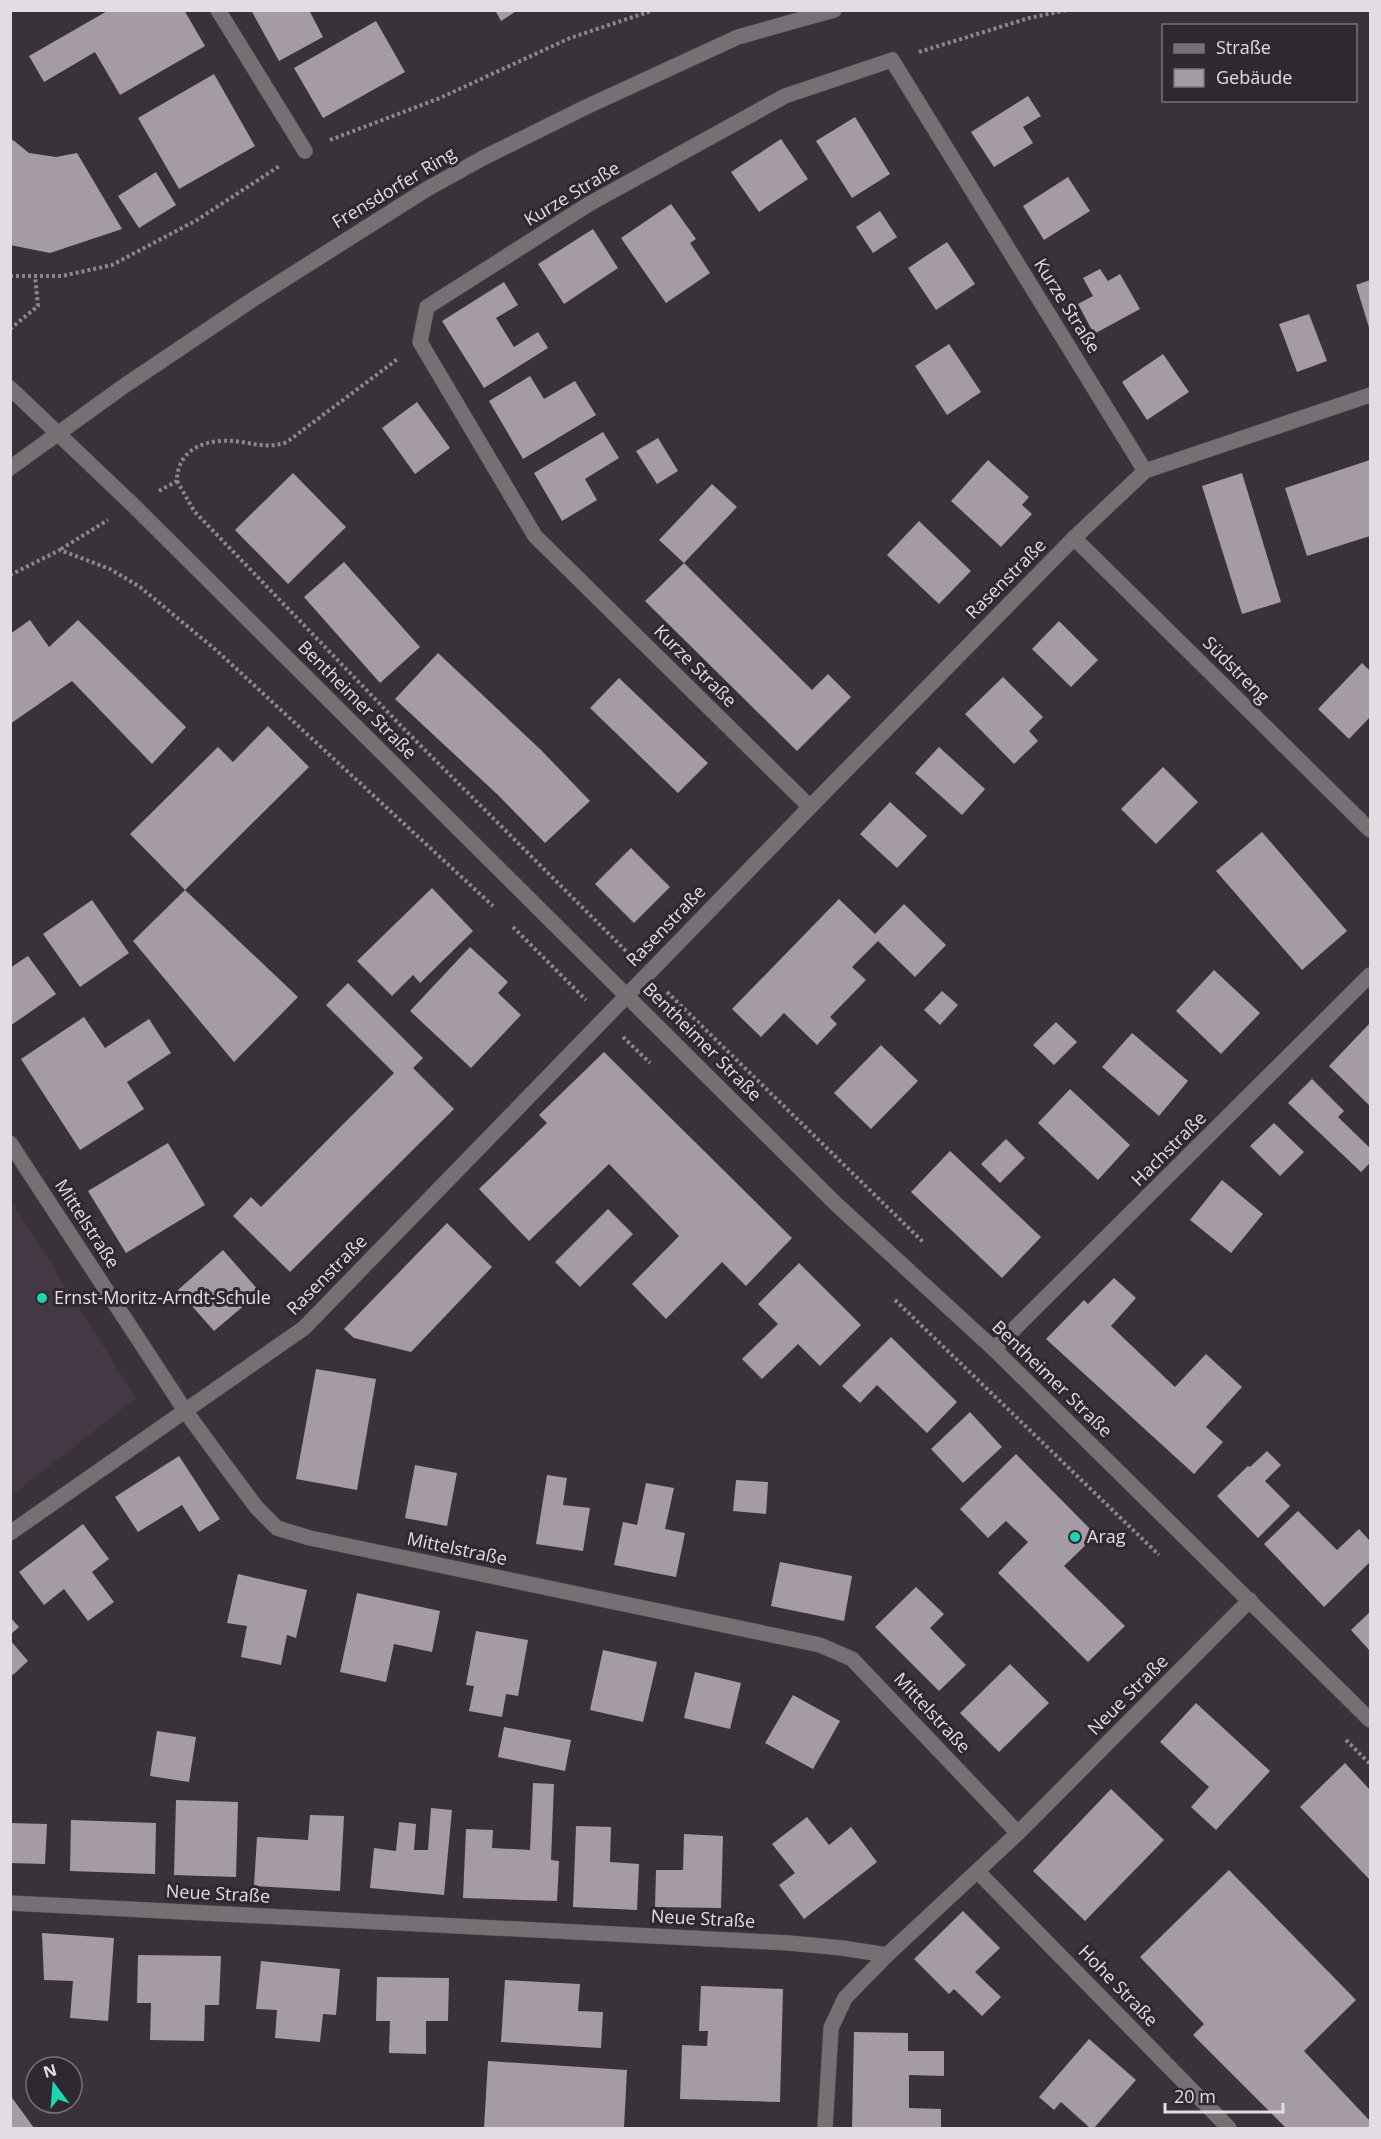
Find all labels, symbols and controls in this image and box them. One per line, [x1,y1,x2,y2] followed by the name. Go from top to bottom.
[1162,24,1357,102] legend
[1216,35,1271,59] text: Straße
[1216,65,1292,89] text: Gebäude
[327,141,460,234] street label: Frensdorfer Ring
[519,155,624,231] street label: Kurze Straße
[1029,253,1107,357] street label: Kurze Straße
[960,533,1051,624] street label: Rasenstraße
[649,619,742,712] street label: Kurze Straße
[1198,631,1275,708] street label: Südstreng
[293,635,422,764] street label: Bentheimer Straße
[620,879,710,971] street label: Rasenstraße
[638,977,767,1106] street label: Bentheimer Straße
[1126,1106,1211,1191] street label: Hachstraße
[50,1174,126,1273] street label: Mittelstraße
[281,1229,372,1320] street label: Rasenstraße
[54,1285,271,1309] place label: Ernst-Moritz-Arndt-Schule
[35,1291,49,1305] marker: Ernst-Moritz-Arndt-Schule
[987,1315,1118,1442] street label: Bentheimer Straße
[1087,1524,1126,1548] place label: Arag
[405,1526,510,1570] street label: Mittelstraße
[1068,1530,1082,1544] marker: Arag
[1082,1649,1173,1740] street label: Neue Straße
[889,1667,976,1758] street label: Mittelstraße
[165,1878,271,1908] street label: Neue Straße
[650,1903,756,1933] street label: Neue Straße
[1074,1939,1164,2031] street label: Hohe Straße
[24,2055,84,2115] north arrow
[41,2058,59,2083] text: N
[1165,2076,1284,2114] scale bar
[1174,2084,1216,2108] text: 20 m

